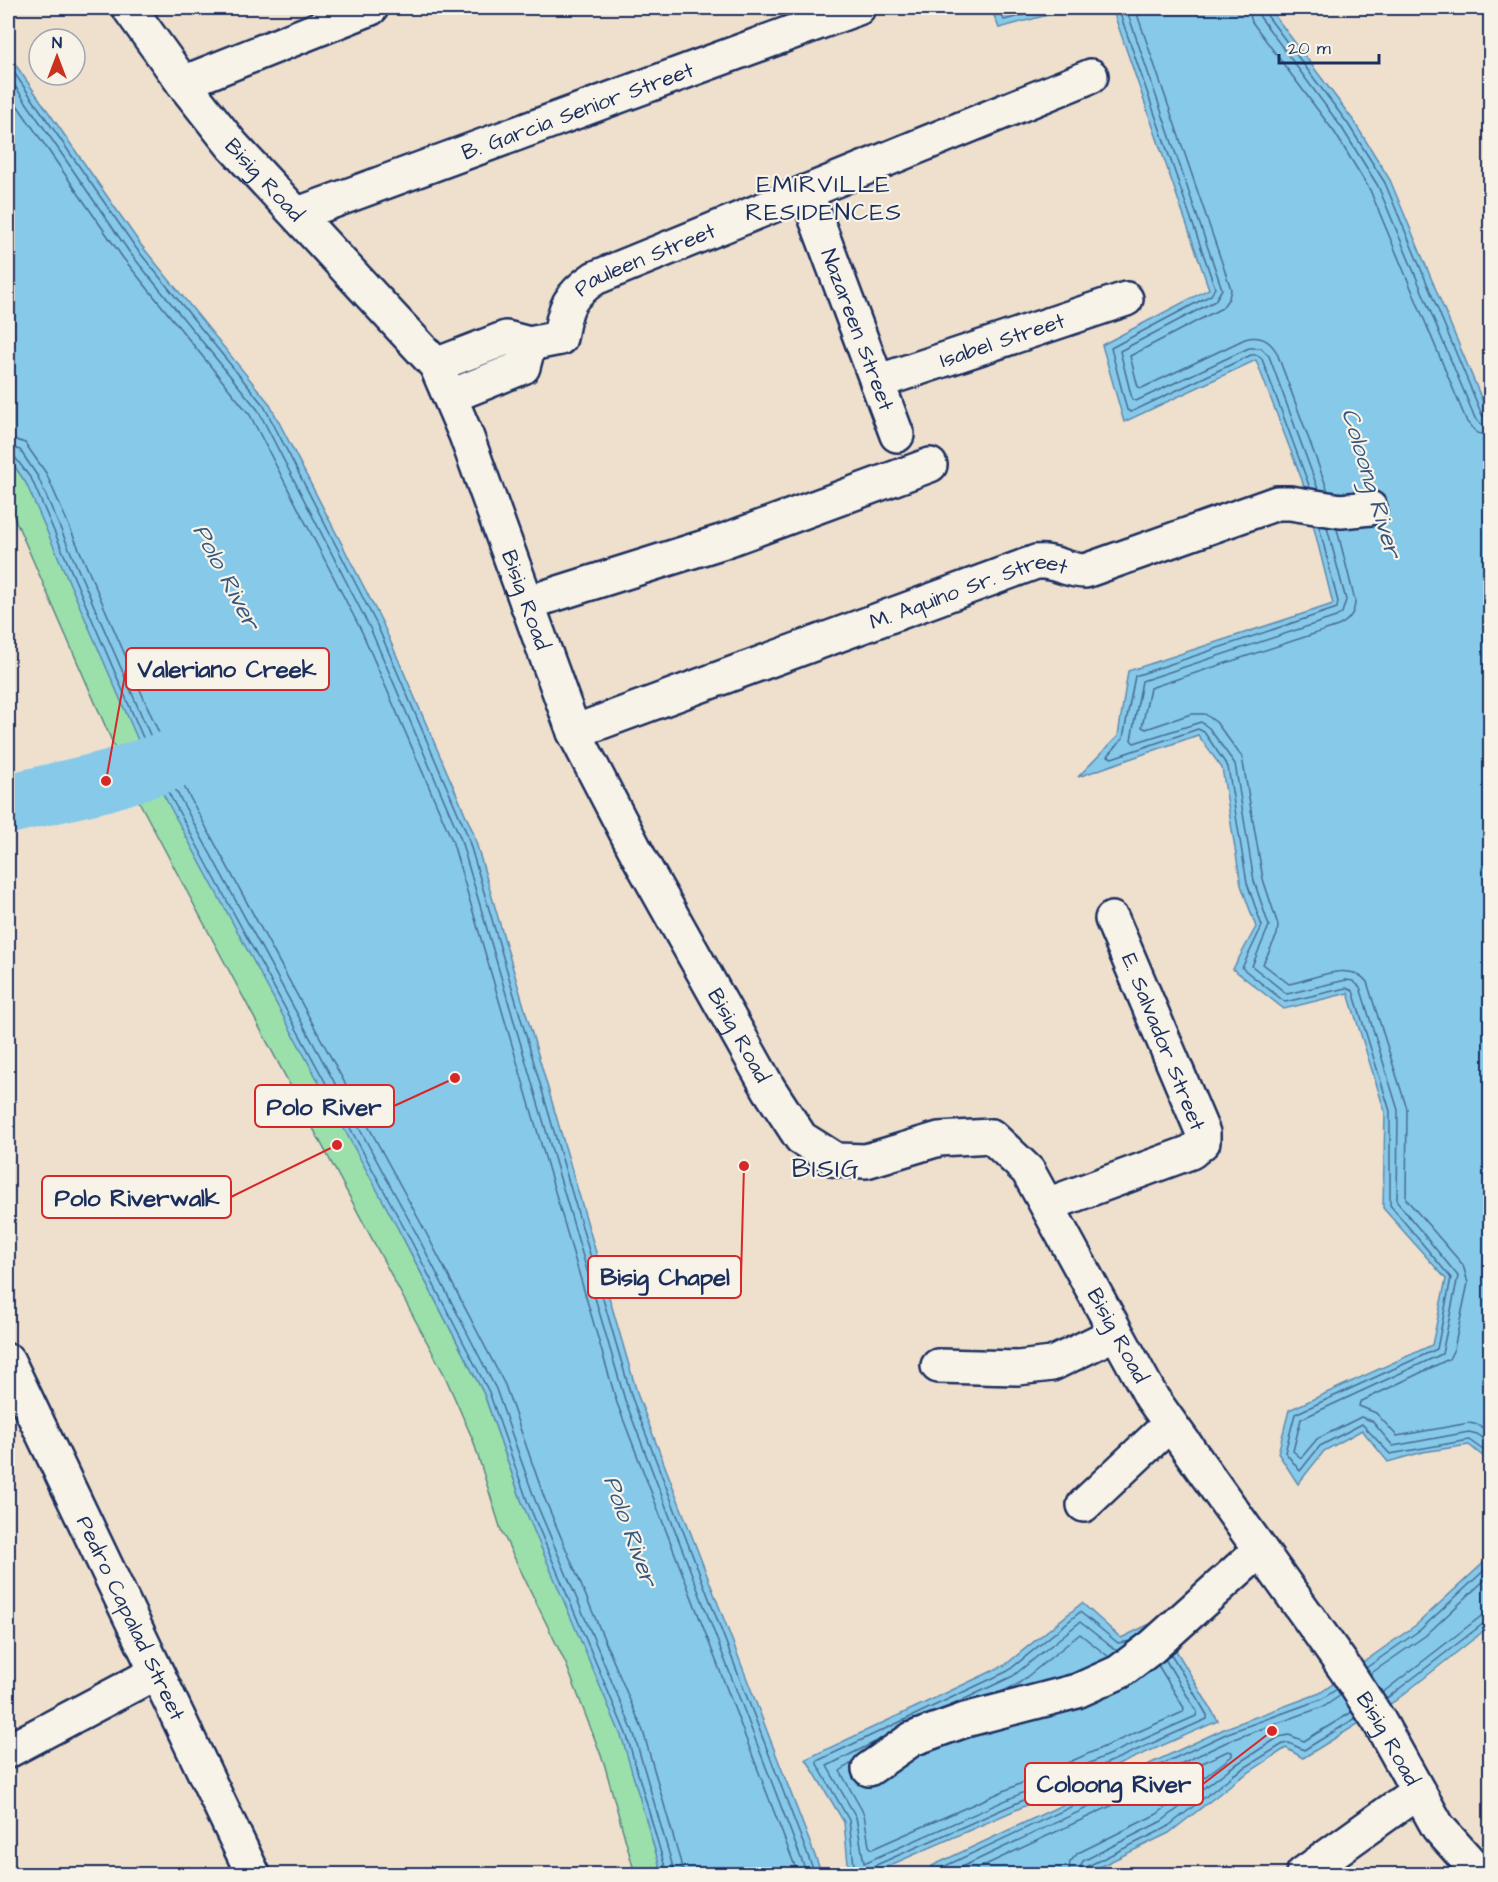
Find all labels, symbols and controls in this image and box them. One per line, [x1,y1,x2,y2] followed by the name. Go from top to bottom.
[27,27,87,87] north arrow
[1279,27,1380,65] scale bar
[52,32,62,54] text: N
[1288,36,1331,61] text: 20 m
[457,54,698,168] street label: B. Garcia Senior Street
[218,131,311,229] street label: Bisig Road
[746,168,902,230] district label: EMIRVILLE RESIDENCES
[567,215,720,304] street label: Pauleen Street
[813,244,902,415] street label: Nazareen Street
[936,305,1069,376] street label: Isabel Street
[1331,404,1411,565] water label: Coloong River
[184,518,269,638] water label: Polo River
[494,546,558,654] street label: Bisig Road
[865,546,1072,637] street label: M. Aquino Sr. Street
[126,648,329,690] callout: Valeriano Creek
[136,653,317,687] text: Valeriano Creek
[1113,949,1213,1135] street label: E. Salvador Street
[700,982,778,1088] street label: Bisig Road
[255,1085,394,1127] callout: Polo River
[266,1091,382,1125] text: Polo River
[792,1151,860,1187] district label: BISIG
[42,1176,231,1218] callout: Polo Riverwalk
[54,1182,220,1216] text: Polo Riverwalk
[588,1256,741,1298] callout: Bisig Chapel
[600,1261,730,1296] text: Bisig Chapel
[1079,1282,1156,1389] street label: Bisig Road
[594,1471,667,1593] water label: Polo River
[69,1511,193,1726] street label: Pedro Capalad Street
[1349,1686,1428,1791] street label: Bisig Road
[1025,1763,1203,1805] callout: Coloong River
[1037,1768,1192,1803] text: Coloong River

